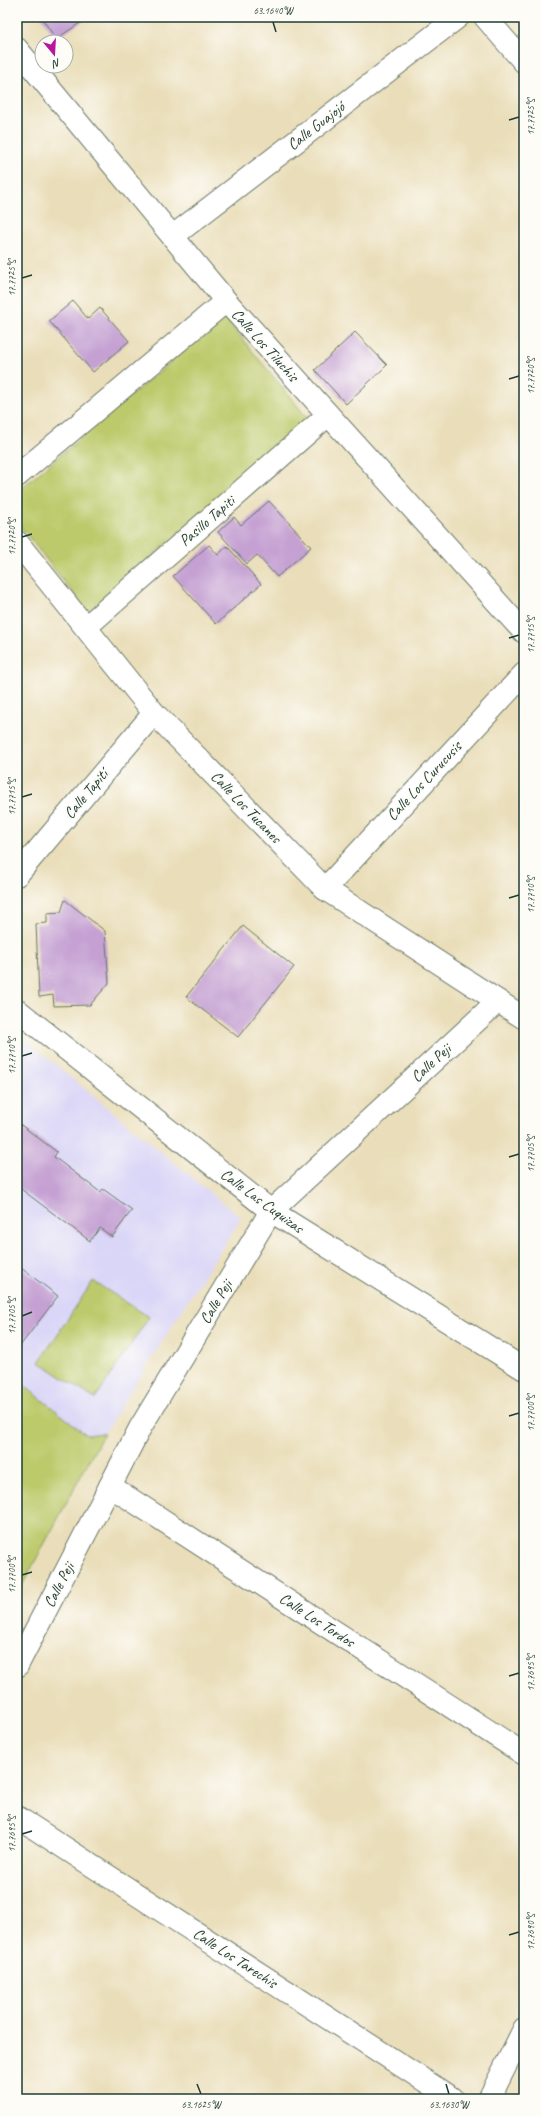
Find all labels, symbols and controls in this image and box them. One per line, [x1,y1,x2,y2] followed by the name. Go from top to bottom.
[253,4,294,17] text: 63.1640°W
[34,34,74,74] north arrow
[50,56,62,72] text: N
[283,96,351,155] street label: Calle Guajojó
[524,97,537,135] text: 17.7725°S
[5,258,18,296] text: 17.7725°S
[227,304,304,387] street label: Calle Los Tiluchis
[524,356,537,394] text: 17.7720°S
[175,490,240,551] street label: Pasillo Tapiti
[5,517,18,555] text: 17.7720°S
[524,615,537,653] text: 17.7715°S
[382,736,467,825] street label: Calle Los Curucusis
[59,763,114,823] street label: Calle Tapití
[206,767,287,849] street label: Calle Los Tucanes
[5,777,18,815] text: 17.7715°S
[524,875,537,913] text: 17.7710°S
[5,1036,18,1074] text: 17.7710°S
[407,1038,457,1087] street label: Calle Peji
[524,1134,537,1172] text: 17.7705°S
[217,1164,309,1239] street label: Calle Las Cuquizas
[195,1275,238,1328] street label: Calle Peji
[5,1296,18,1334] text: 17.7705°S
[524,1393,537,1431] text: 17.7700°S
[5,1555,18,1593] text: 17.7700°S
[39,1557,80,1611] street label: Calle Peji
[276,1588,360,1653] street label: Calle Los Tordos
[524,1653,537,1691] text: 17.7695°S
[5,1814,18,1852] text: 17.7695°S
[524,1912,537,1950] text: 17.7690°S
[189,1923,282,1993] street label: Calle Los Tarechis
[181,2098,222,2111] text: 63.1625°W
[429,2098,470,2111] text: 63.1630°W

